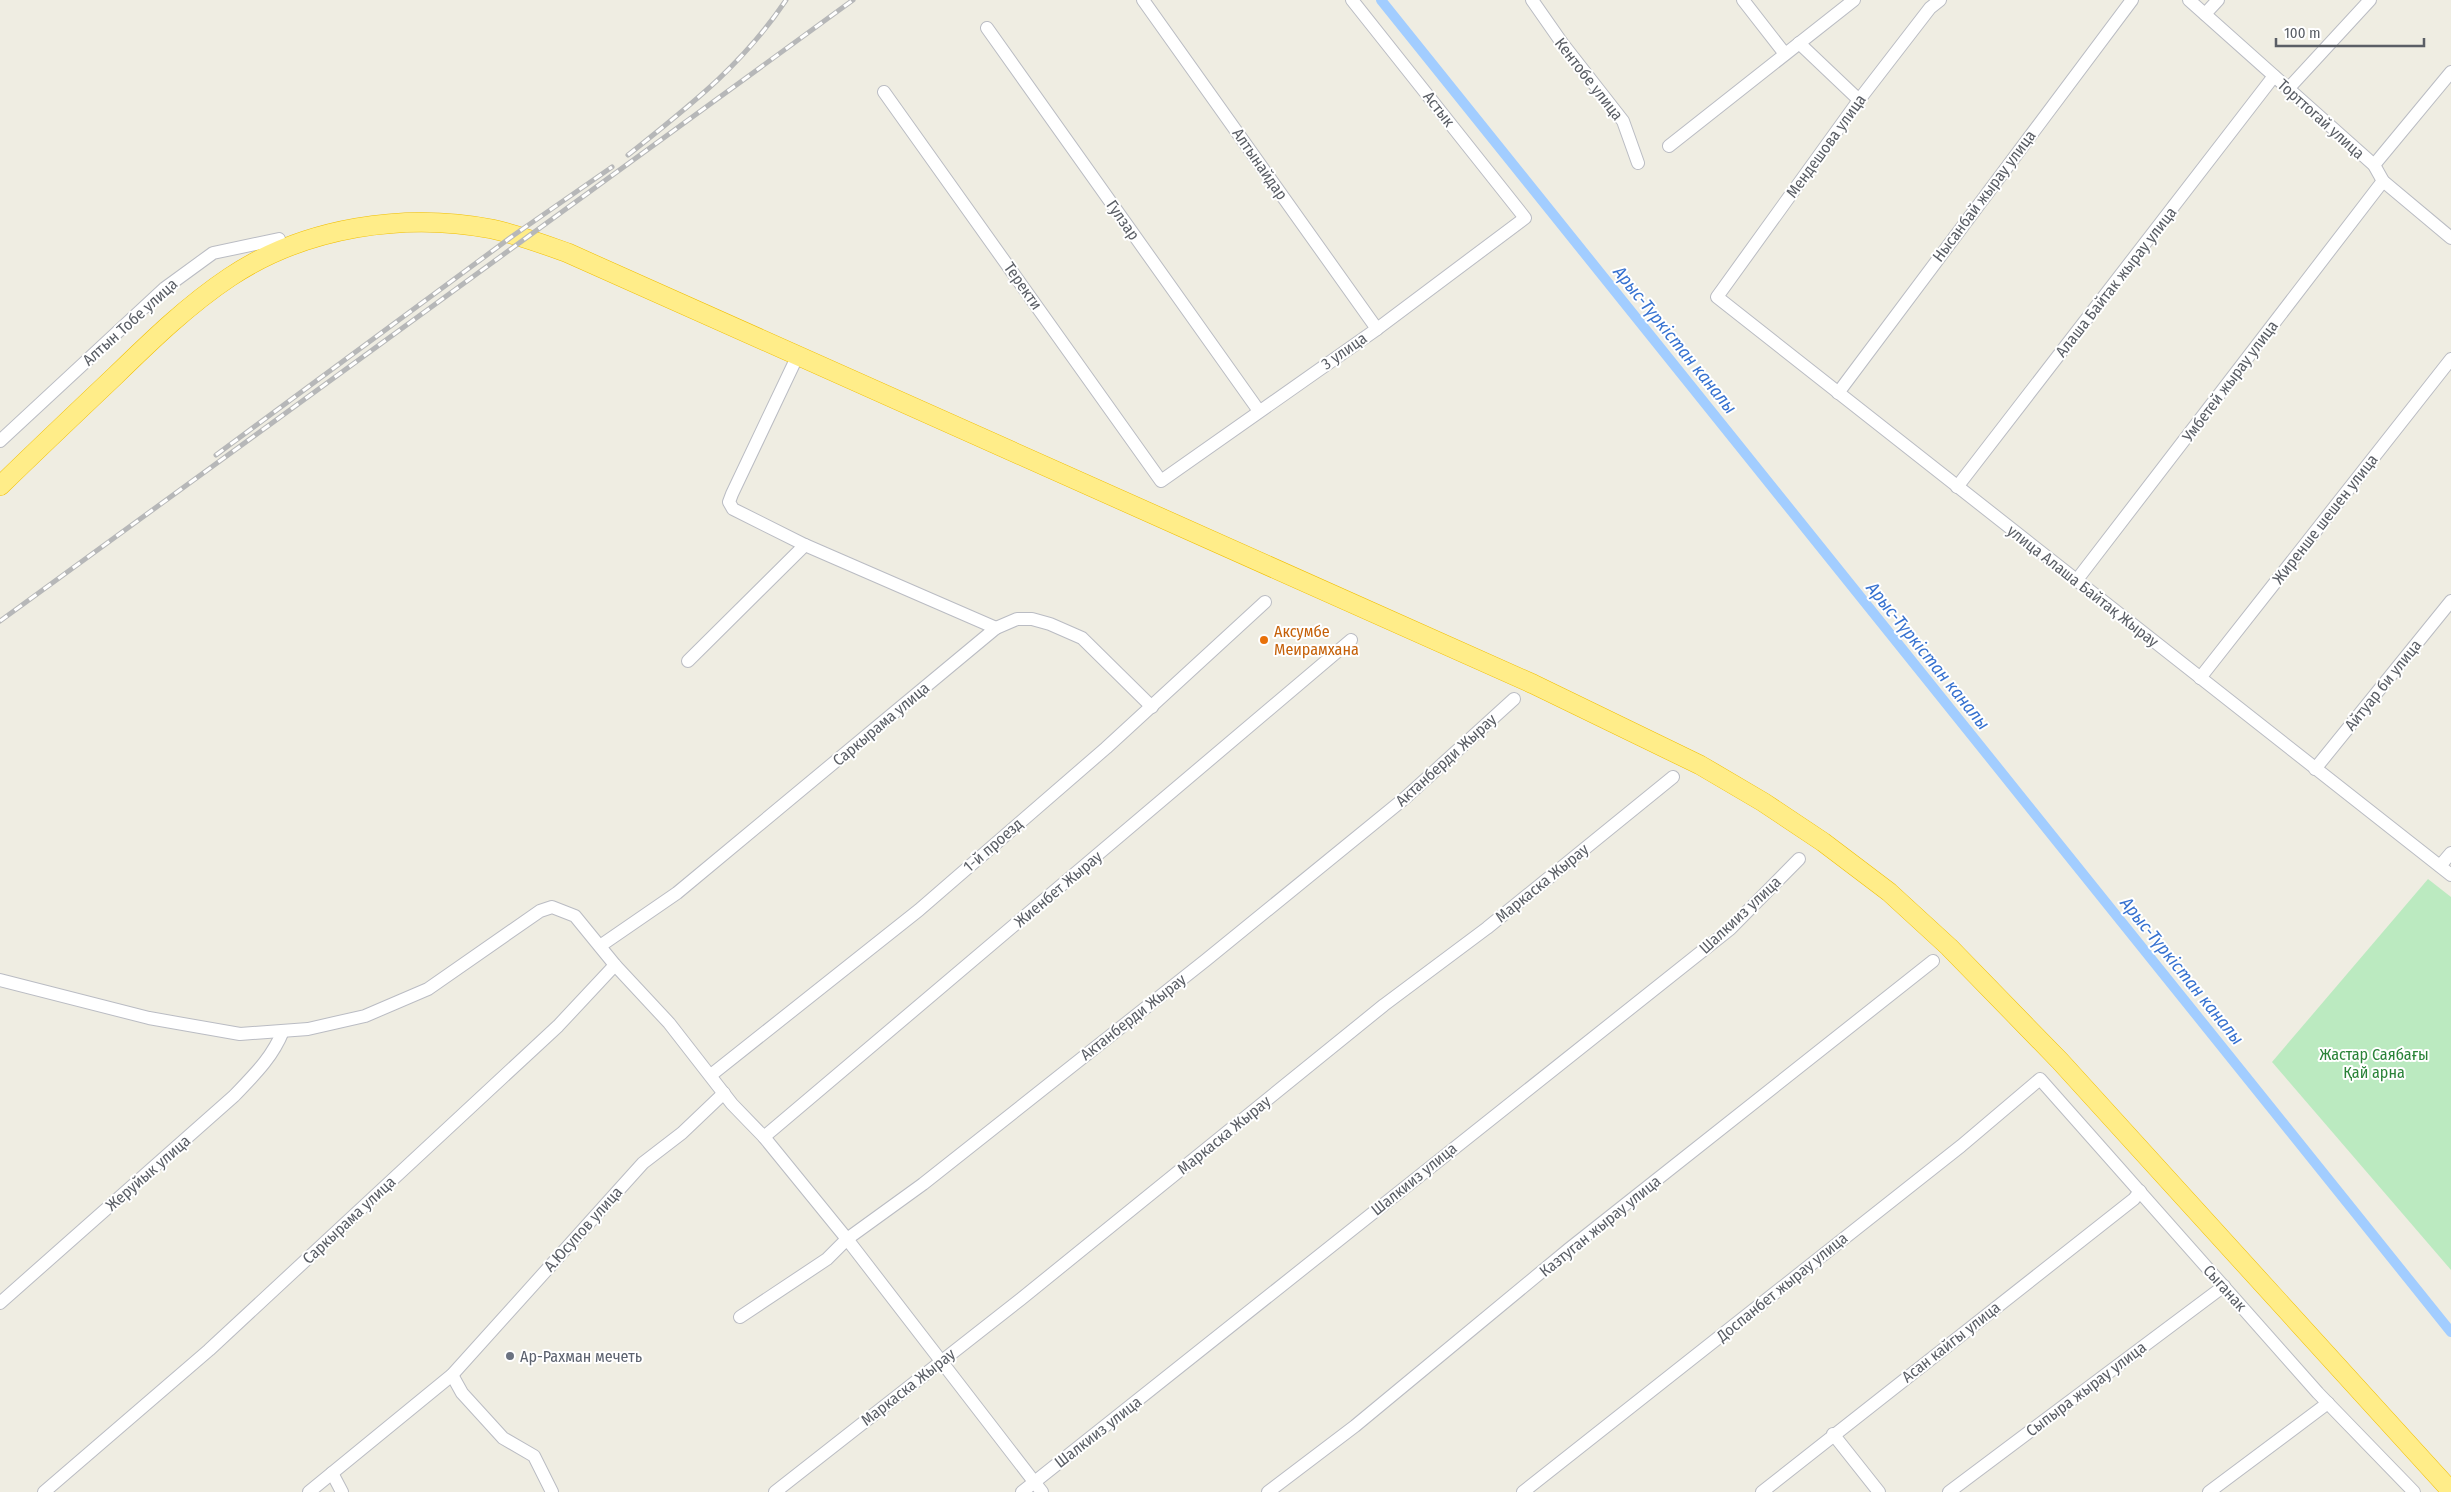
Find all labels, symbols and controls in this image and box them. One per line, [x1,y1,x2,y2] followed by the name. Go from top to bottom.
[2276,15,2424,47] scale bar
[2284,24,2321,42] text: 100 m
[1551,34,1627,124] street label: Кентобе улица
[2274,75,2368,163] street label: Торттогай улица
[1419,87,1459,131] street label: Астык
[1782,90,1870,201] street label: Мендешова улица
[1228,124,1292,204] street label: Алтынайдар
[1928,126,2040,265] street label: Нысанбай жырау улица
[1102,196,1144,244] street label: Гулзар
[2051,203,2181,361] street label: Алаша Байтак жырау улица
[1000,259,1046,313] street label: Теректи
[1608,261,1741,418] water label: Арыс-Түркістан каналы
[79,274,181,370] street label: Алтын Тобе улица
[2178,316,2282,446] street label: Умбетей жырау улица
[1318,328,1370,373] street label: 3 улица
[2268,450,2382,588] street label: Жиренше шешен улица
[2004,521,2163,652] street label: улица Алаша Байтақ Жырау
[1861,577,1994,734] water label: Арыс-Түркістан каналы
[1274,622,1359,659] place label: Аксумбе Меирамхана
[1258,634,1270,646] marker: Аксумбе Меирамхана
[2341,636,2425,734] street label: Айтуар би улица
[829,678,933,770] street label: Саркырама улица
[1392,709,1501,810] street label: Актанберди Жырау
[959,814,1027,876] street label: 1-й проезд
[1492,839,1593,926] street label: Маркаска Жырау
[1010,846,1106,931] street label: Жиенбет Жырау
[1695,872,1785,958] street label: Шалкииз улица
[2115,892,2248,1049] water label: Арыс-Түркістан каналы
[1076,969,1190,1064] street label: Актанберди Жырау
[2319,1045,2429,1082] park label: Жастар Саябағы Қай арна
[1174,1091,1275,1178] street label: Маркаска Жырау
[102,1131,194,1215] street label: Жеруйык улица
[1367,1139,1461,1219] street label: Шалкииз улица
[1536,1171,1664,1281] street label: Казтуган жырау улица
[299,1172,400,1268] street label: Саркырама улица
[540,1183,626,1275] street label: А.Юсупов улица
[1712,1228,1851,1346] street label: Доспанбет жырау улица
[2199,1261,2251,1315] street label: Сыганак
[1898,1298,2004,1386] street label: Асан кайгы улица
[2022,1338,2150,1440] street label: Сыпыра жырау улица
[857,1344,960,1430] street label: Маркаска Жырау
[520,1347,642,1366] place label: Ар-Рахман мечеть
[504,1350,516,1362] marker: Ар-Рахман мечеть
[1051,1392,1145,1472] street label: Шалкииз улица

